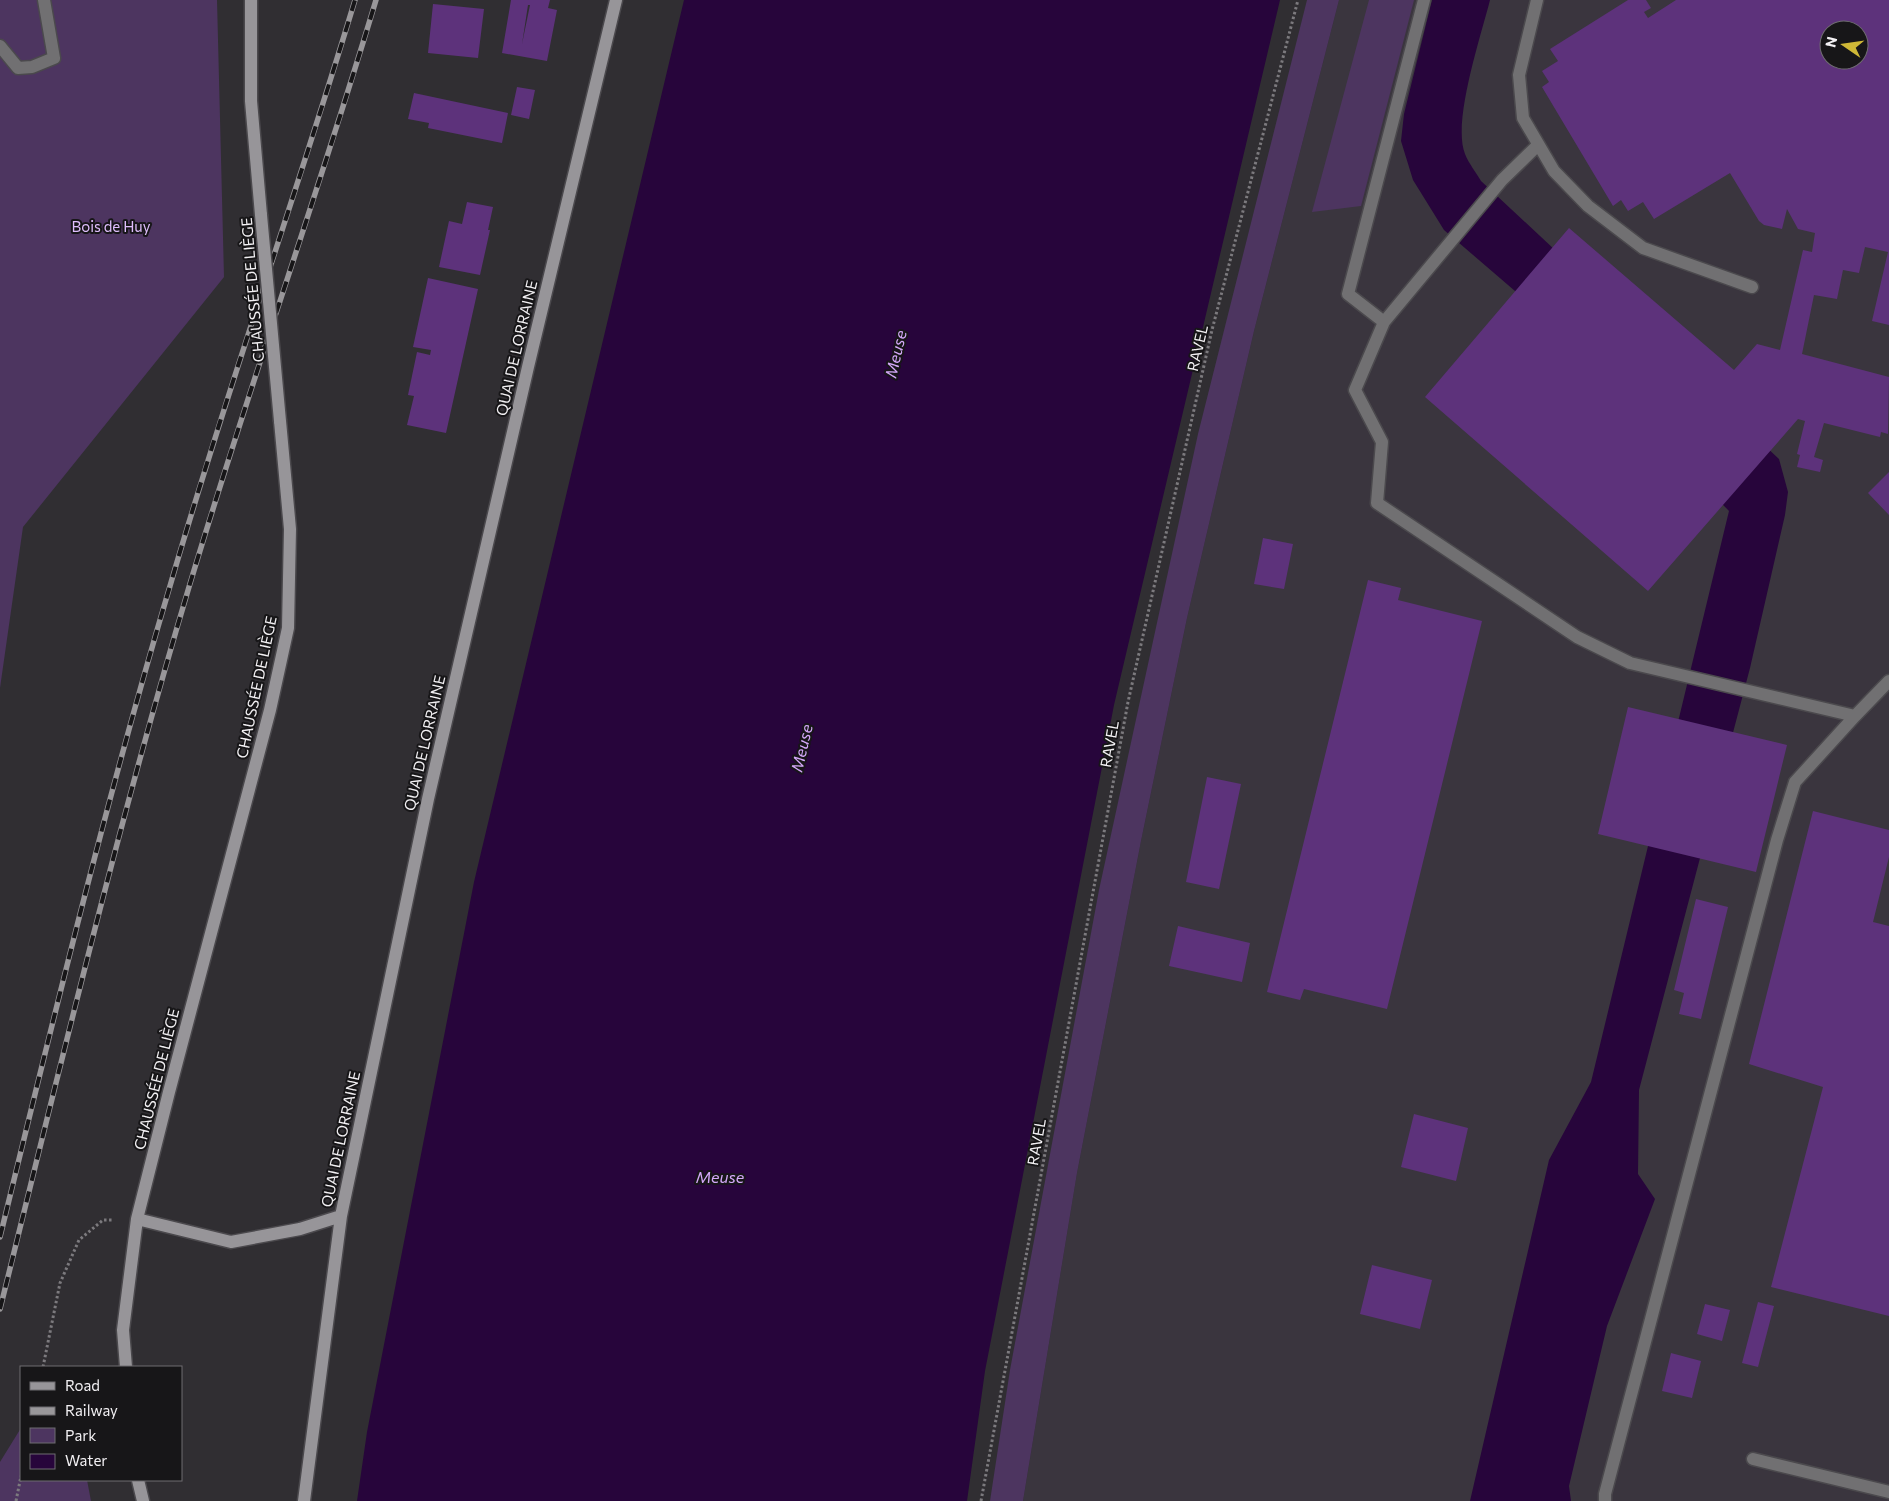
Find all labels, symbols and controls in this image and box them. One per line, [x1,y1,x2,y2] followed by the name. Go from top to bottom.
[1819,20,1869,70] north arrow
[1821,35,1840,49] text: N
[71,217,151,235] park label: Bois de Huy
[236,217,267,363] street label: CHAUSSÉE DE LIÈGE
[492,278,540,417] street label: QUAI DE LORRAINE
[1183,323,1211,373] street label: RAVEL
[880,328,910,380] water label: Meuse
[231,614,280,760] street label: CHAUSSÉE DE LIÈGE
[400,673,448,812] street label: QUAI DE LORRAINE
[1096,719,1122,769] street label: RAVEL
[786,722,816,774] water label: Meuse
[129,1006,182,1152] street label: CHAUSSÉE DE LIÈGE
[317,1069,363,1209] street label: QUAI DE LORRAINE
[1023,1117,1049,1167] street label: RAVEL
[696,1167,745,1186] water label: Meuse
[20,1366,182,1481] legend
[65,1376,100,1394] text: Road
[65,1401,118,1419] text: Railway
[65,1426,96,1444] text: Park
[65,1451,107,1469] text: Water

